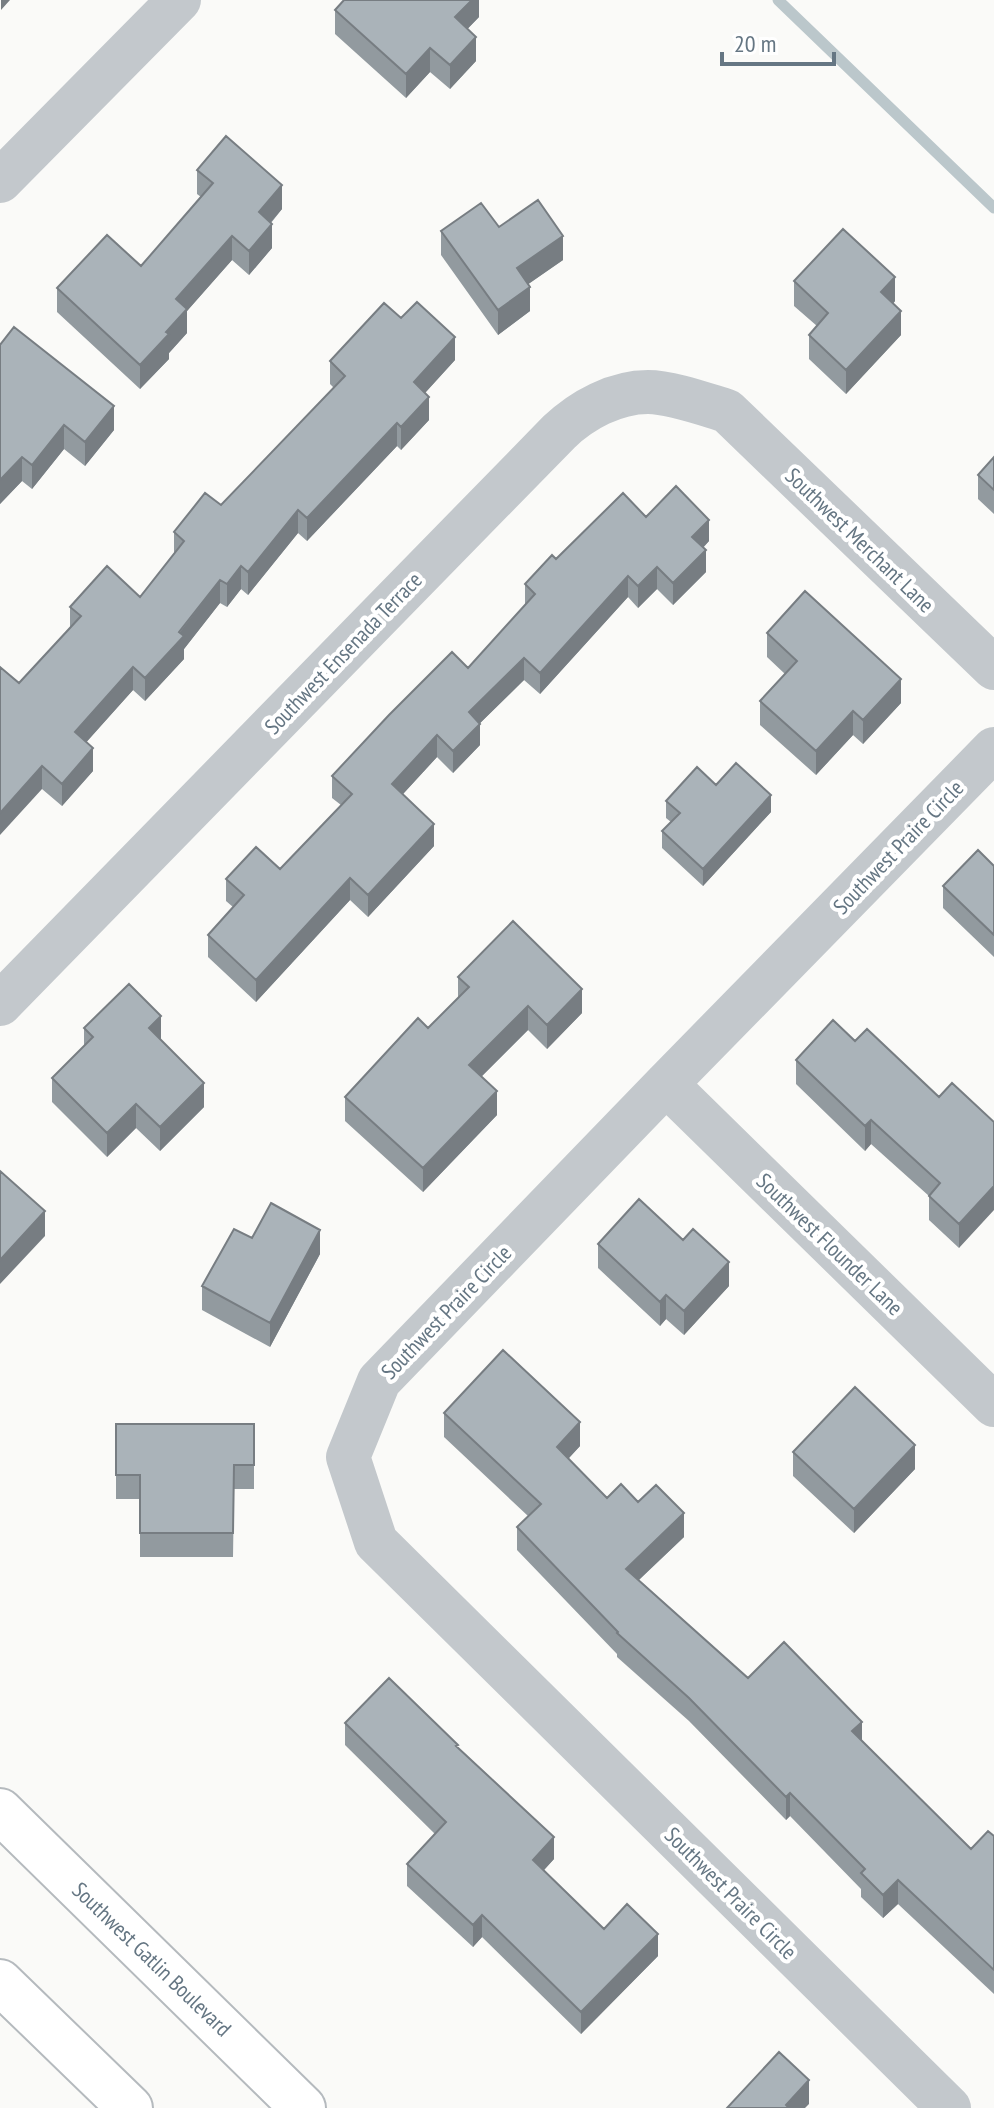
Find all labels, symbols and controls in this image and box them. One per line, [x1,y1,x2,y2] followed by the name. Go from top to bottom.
[722,16,834,66] scale bar
[734,28,776,59] text: 20 m
[780,462,940,618] street label: Southwest Merchant Lane
[258,566,428,740] street label: Southwest Ensenada Terrace
[827,774,969,920] street label: Southwest Praire Circle
[751,1167,909,1321] street label: Southwest Flounder Lane
[375,1239,517,1385] street label: Southwest Praire Circle
[659,1821,803,1965] street label: Southwest Praire Circle
[67,1876,237,2042] street label: Southwest Gatlin Boulevard

